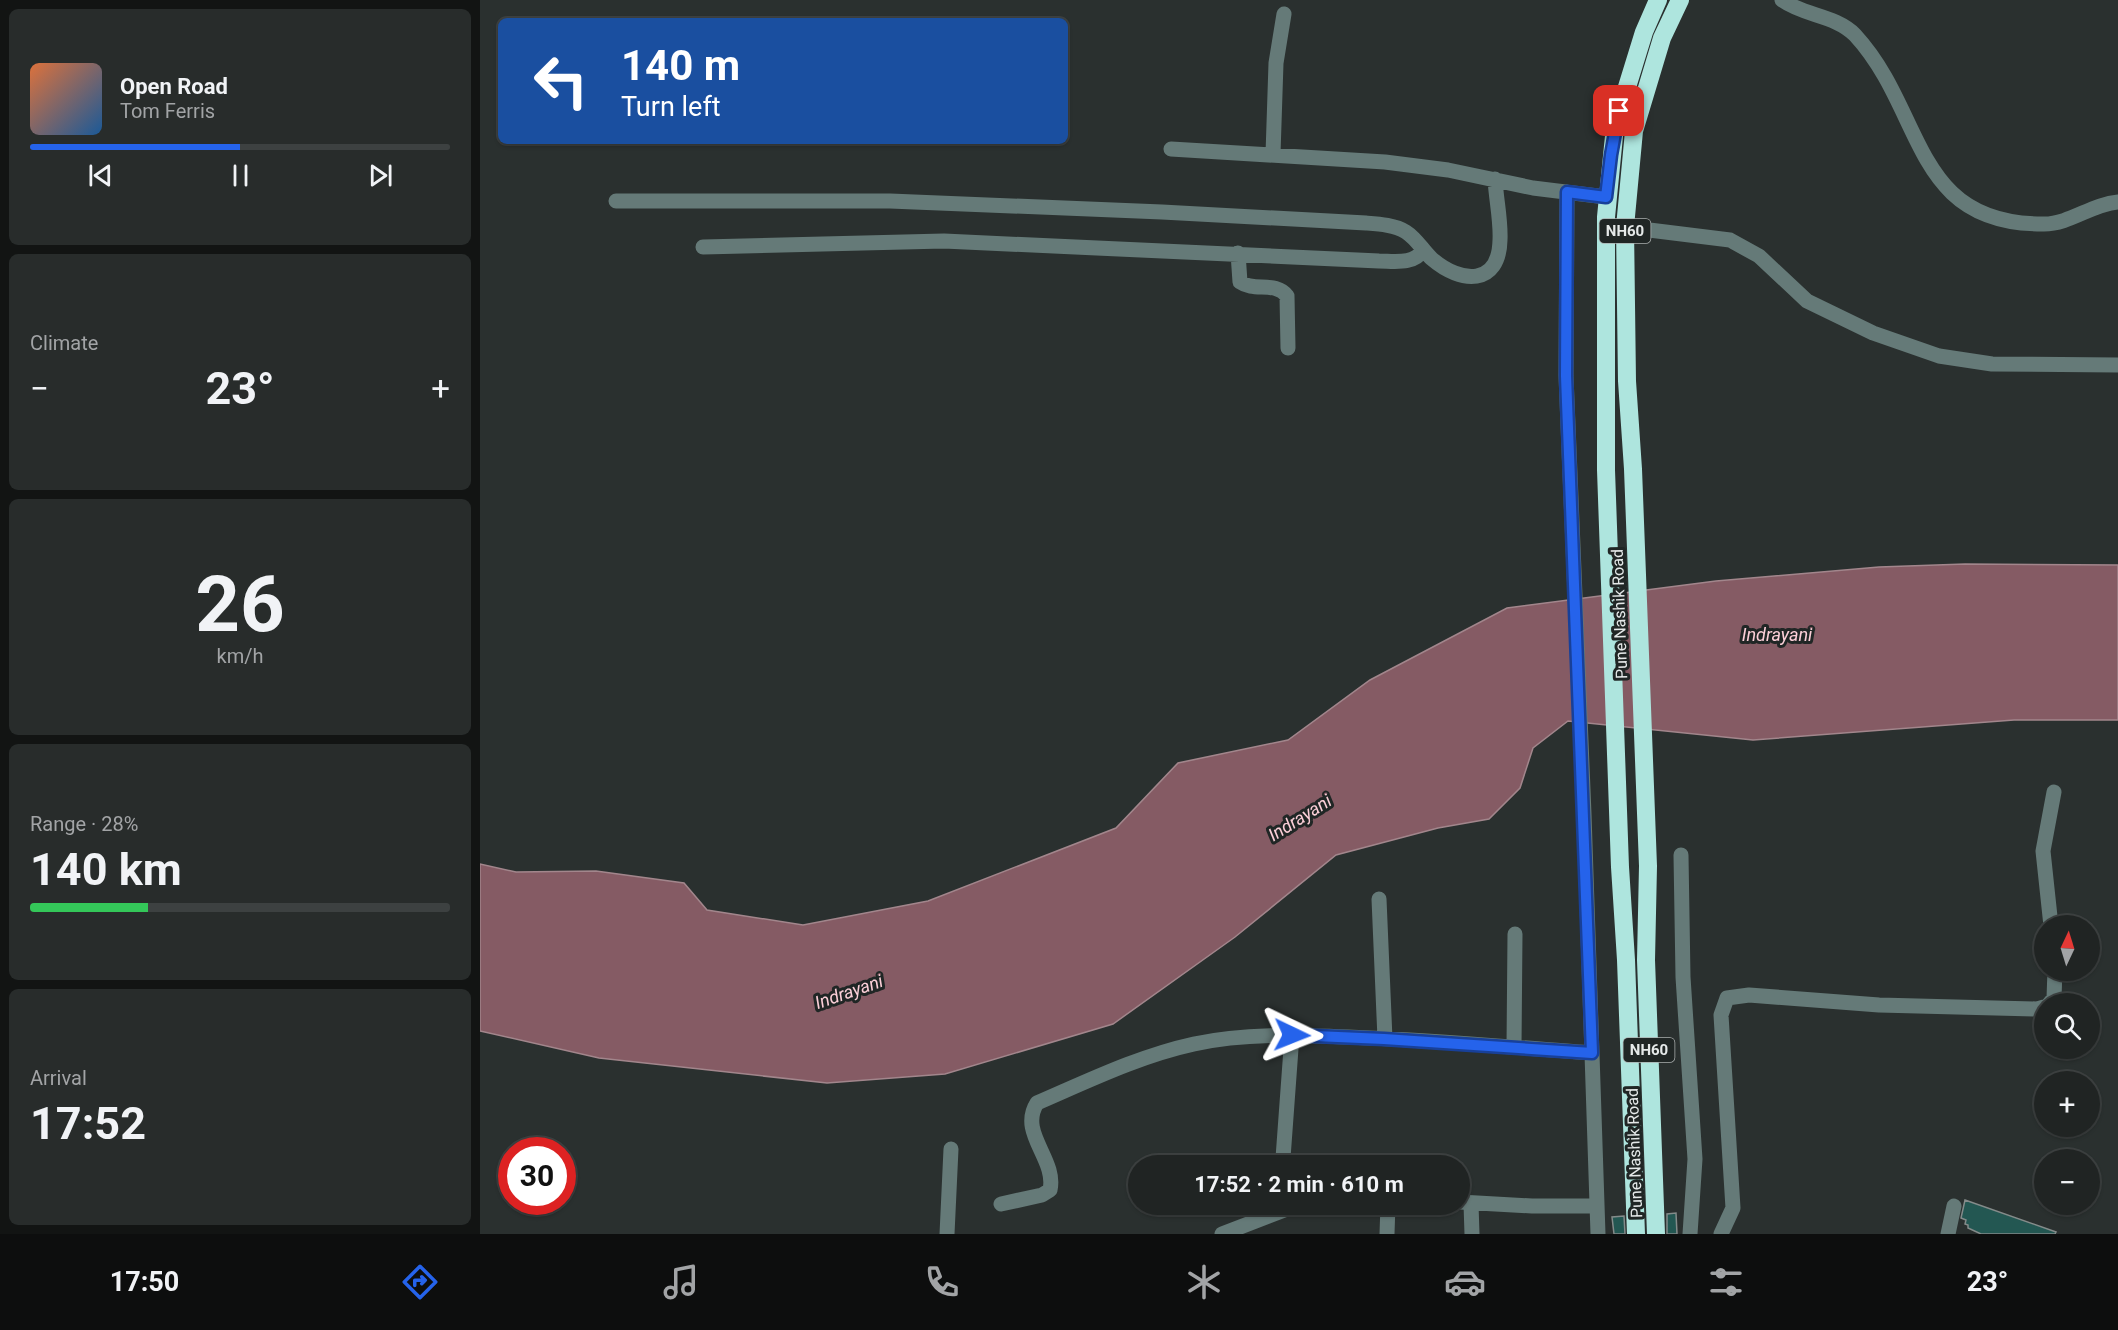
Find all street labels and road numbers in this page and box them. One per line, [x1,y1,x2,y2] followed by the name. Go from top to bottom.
[1600,219,1650,243] road number: NH60
[1608,549,1631,679] street label: Pune Nashik Road
[1624,1038,1674,1062] road number: NH60
[1623,1088,1646,1218] street label: Pune Nashik Road

